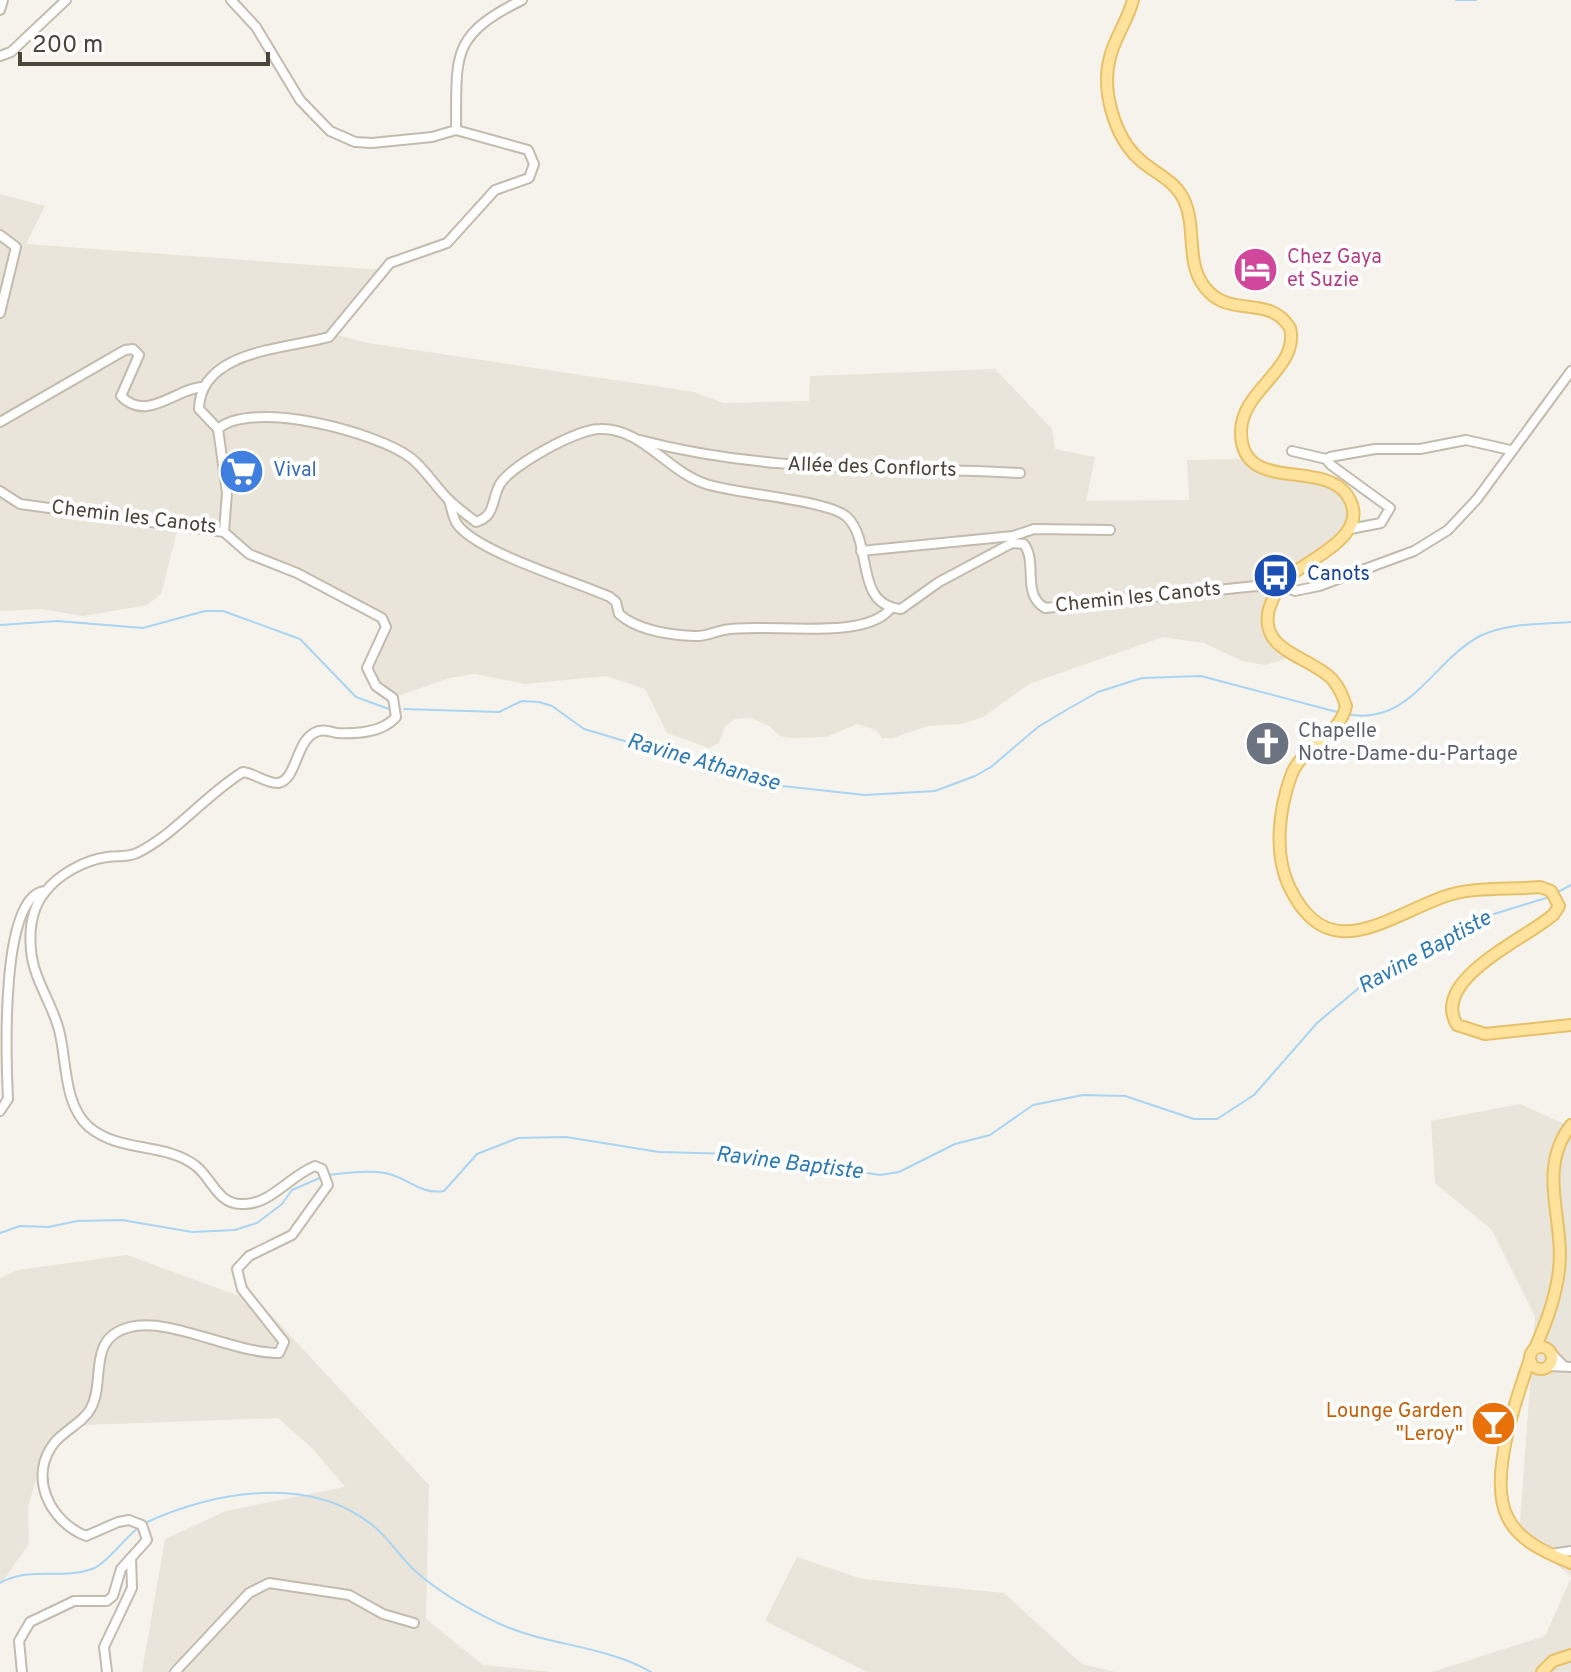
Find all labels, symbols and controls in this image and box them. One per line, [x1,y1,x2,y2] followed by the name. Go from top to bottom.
[20,16,268,66] scale bar
[32,31,103,61] text: 200 m
[1232,245,1280,293] hotel icon: Chez Gaya et Suzie
[1287,245,1382,294] place label: Chez Gaya et Suzie
[218,447,266,495] supermarket icon: Vival
[787,452,957,484] street label: Allée des Conflorts
[273,458,317,484] place label: Vival
[50,495,218,541] street label: Chemin les Canots
[1252,551,1300,599] bus stop icon: Canots
[1307,562,1370,588] place label: Canots
[1054,576,1222,620] street label: Chemin les Canots
[1243,719,1291,767] church icon: Chapelle Notre-Dame-du-Partage
[1298,719,1518,768] place label: Chapelle Notre-Dame-du-Partage
[624,728,783,798] water label: Ravine Athanase
[1354,905,1497,1001] water label: Ravine Baptiste
[714,1142,865,1186] water label: Ravine Baptiste
[1326,1399,1463,1448] place label: Lounge Garden "Leroy"
[1470,1400,1518,1448] bar icon: Lounge Garden "Leroy"

